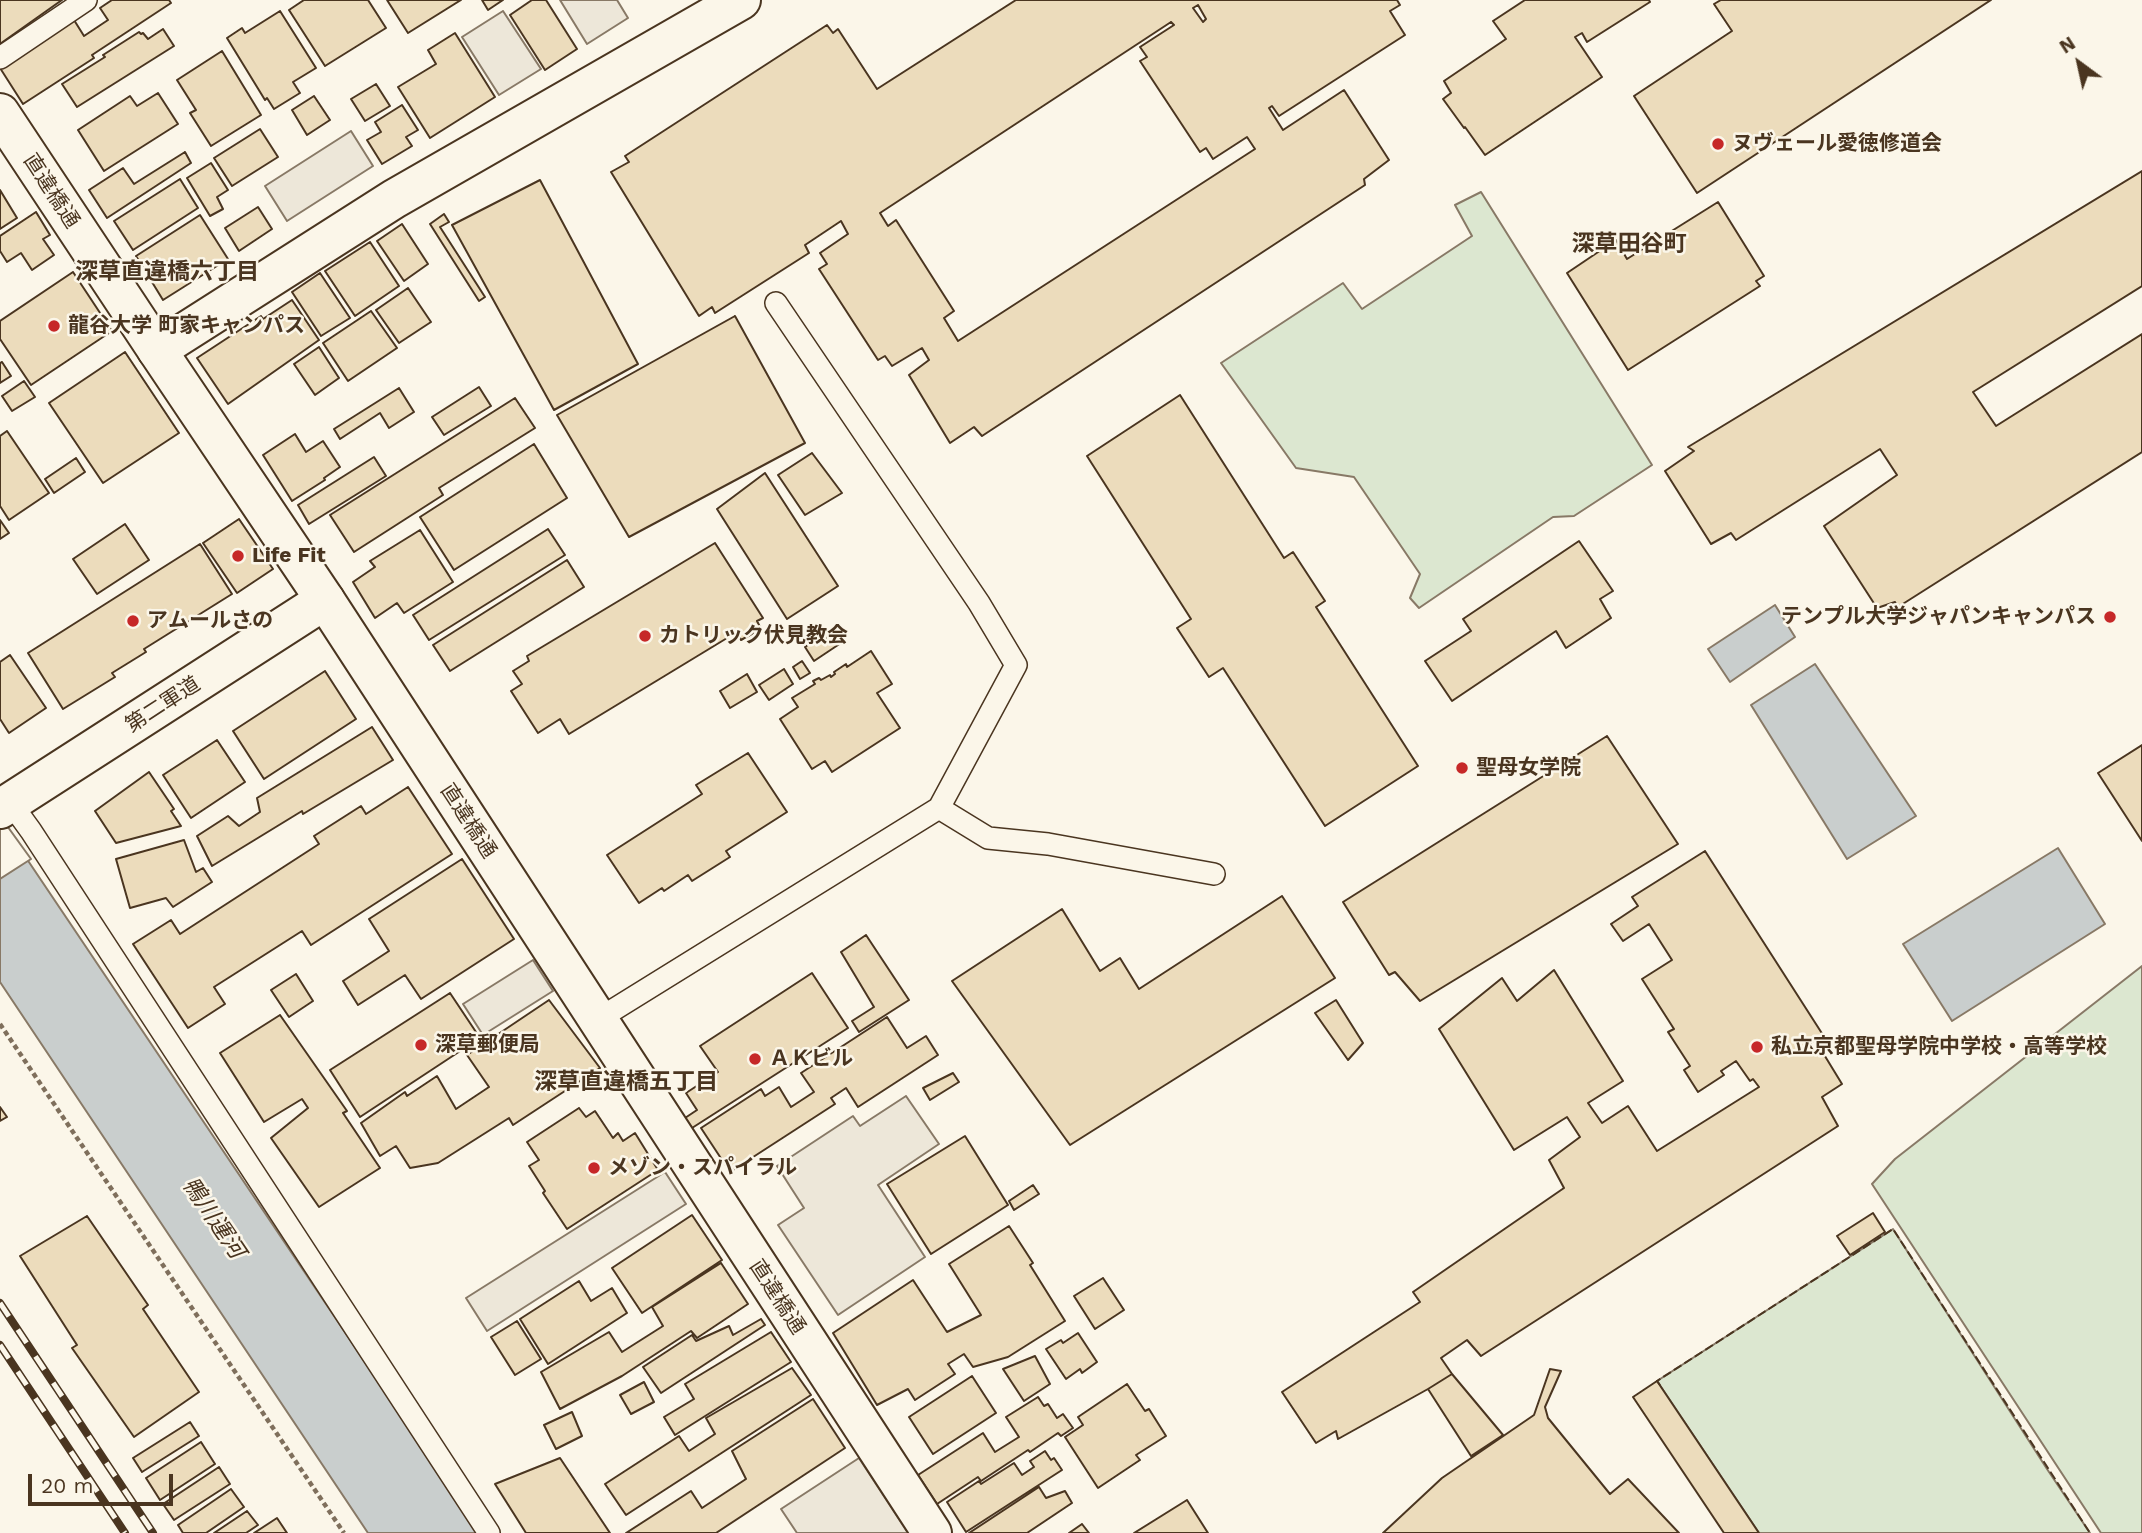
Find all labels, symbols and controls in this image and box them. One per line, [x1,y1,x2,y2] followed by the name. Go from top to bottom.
[2044,28,2114,98] north arrow
[2055,31,2079,58] text: N
[1732,131,1942,157] place label: ヌヴェール愛徳修道会
[1710,136,1726,152] marker: ヌヴェール愛徳修道会
[18,149,84,233] street label: 直違橋通
[1572,230,1686,258] district label: 深草田谷町
[75,258,259,286] district label: 深草直違橋六丁目
[68,313,305,339] place label: 龍谷大学 町家キャンパス
[46,318,62,334] marker: 龍谷大学 町家キャンパス
[252,543,326,569] place label: Life Fit
[230,548,246,564] marker: Life Fit
[1781,604,2096,630] place label: テンプル大学ジャパンキャンパス
[147,608,273,634] place label: アムールさの
[2102,609,2118,625] marker: テンプル大学ジャパンキャンパス
[125,613,141,629] marker: アムールさの
[659,623,848,649] place label: カトリック伏見教会
[637,628,653,644] marker: カトリック伏見教会
[121,672,205,738] street label: 第二軍道
[1476,755,1581,781] place label: 聖母女学院
[1454,760,1470,776] marker: 聖母女学院
[435,779,501,863] street label: 直違橋通
[435,1032,540,1058] place label: 深草郵便局
[1771,1034,2107,1060] place label: 私立京都聖母学院中学校・高等学校
[413,1037,429,1053] marker: 深草郵便局
[1749,1039,1765,1055] marker: 私立京都聖母学院中学校・高等学校
[769,1046,853,1072] place label: ＡＫビル
[747,1051,763,1067] marker: ＡＫビル
[534,1068,718,1096] district label: 深草直違橋五丁目
[608,1155,797,1181] place label: メゾン・スパイラル
[586,1160,602,1176] marker: メゾン・スパイラル
[176,1172,250,1264] water label: 鴨川運河
[744,1255,810,1339] street label: 直違橋通
[32,1460,177,1504] scale bar
[41,1473,93,1498] text: 20 m

